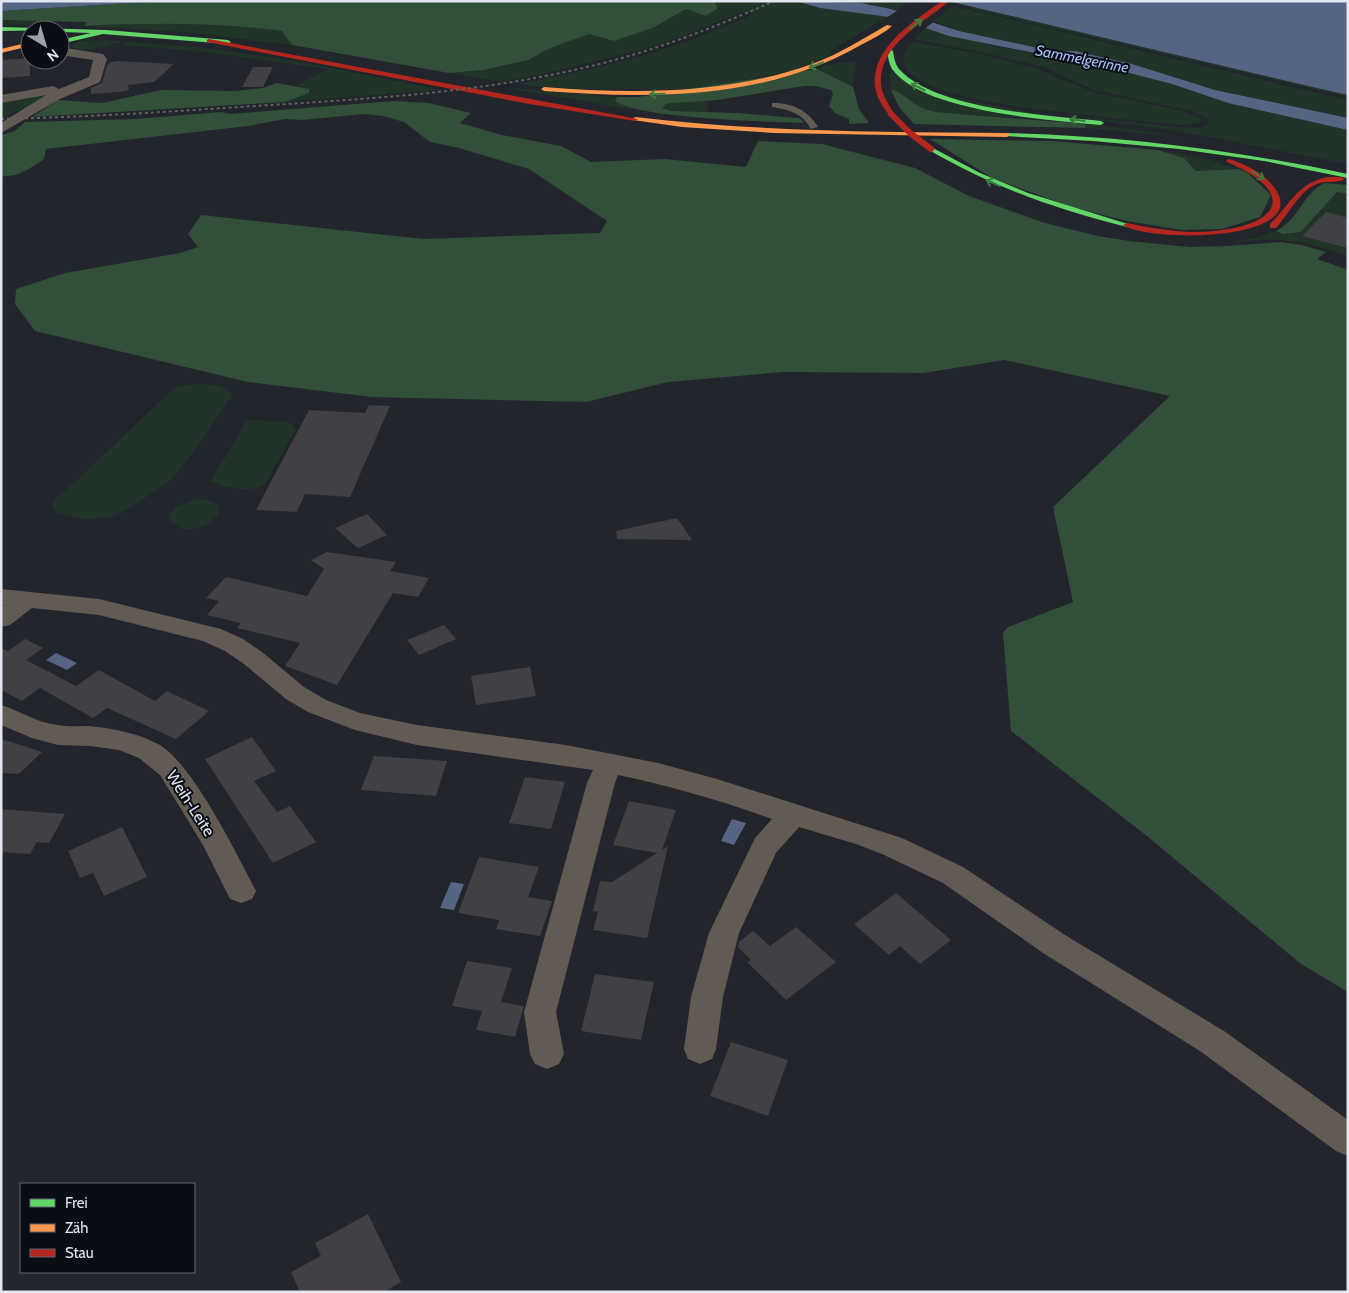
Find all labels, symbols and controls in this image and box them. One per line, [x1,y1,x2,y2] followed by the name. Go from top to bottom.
[909,18,922,29] one-way arrow
[20,20,70,70] north arrow
[1034,41,1130,77] water label: Sammelgerinne
[44,45,62,65] text: N
[809,61,824,70] one-way arrow
[911,82,926,92] one-way arrow
[649,89,666,99] one-way arrow
[1069,115,1085,125] one-way arrow
[1251,170,1265,180] one-way arrow
[986,178,1001,188] one-way arrow
[162,767,219,840] street label: Weih-Leite
[20,1183,195,1273] legend
[65,1194,88,1212] text: Frei
[65,1219,88,1237] text: Zäh
[65,1244,94,1262] text: Stau

